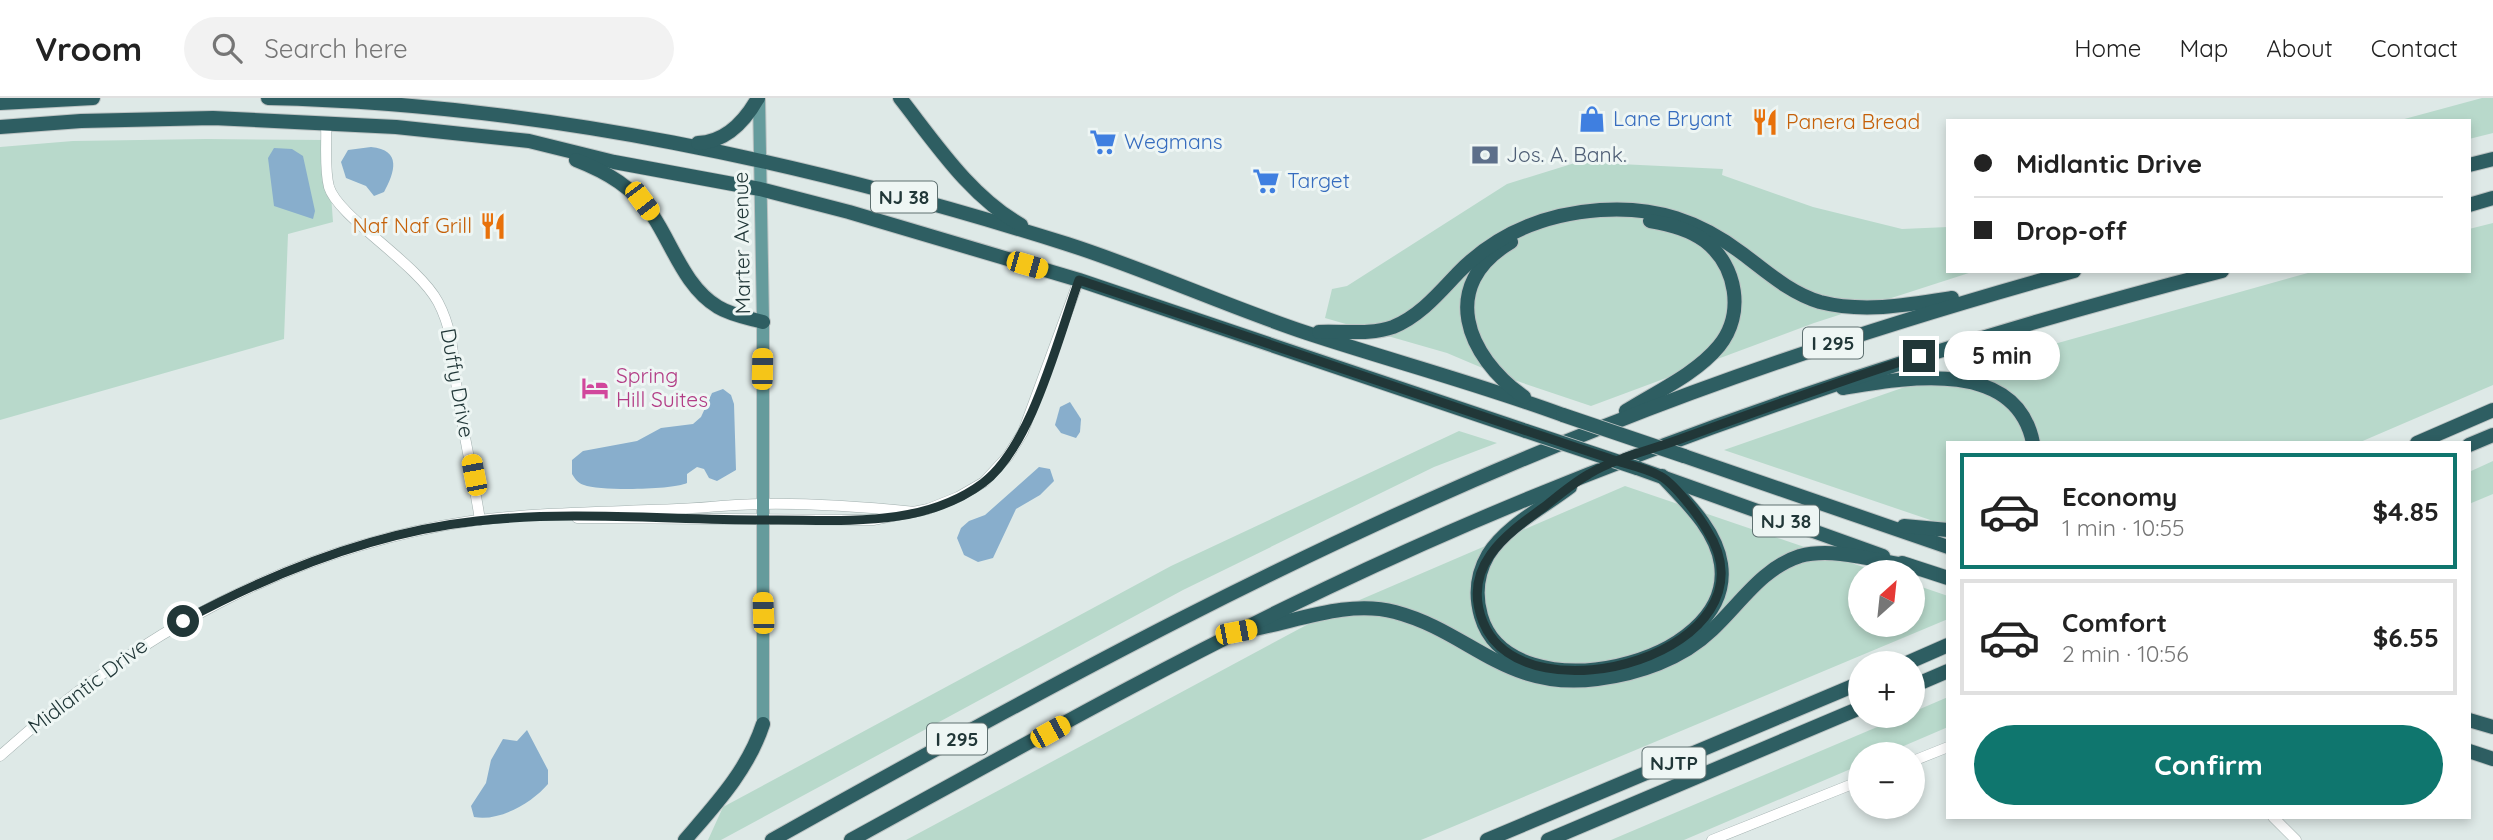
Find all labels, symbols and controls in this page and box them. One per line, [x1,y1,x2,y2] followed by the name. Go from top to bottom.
[184,17,674,80] search box
[35,28,142,69] text: Vroom
[208,29,246,67] icon: search
[264,32,408,65] text: Search here
[2074,33,2141,63] text: Home
[2179,33,2228,63] text: Map
[2266,33,2333,63] text: About
[2371,33,2458,63] text: Contact
[1577,104,1607,134] shop icon: Lane Bryant
[1613,105,1732,131] place label: Lane Bryant
[1750,107,1780,137] restaurant icon: Panera Bread
[1786,108,1920,134] place label: Panera Bread
[1088,127,1118,157] supermarket icon: Wegmans
[1124,128,1223,154] place label: Wegmans
[1470,140,1500,170] bank icon: Jos. A. Bank.
[1506,141,1627,167] place label: Jos. A. Bank.
[2016,147,2202,180] text: Midlantic Drive
[1251,166,1281,196] supermarket icon: Target
[1287,167,1350,193] place label: Target
[727,171,755,315] street label: Marter Avenue
[621,178,664,224] car
[871,181,937,212] road number: NJ 38
[478,211,508,241] restaurant icon: Naf Naf Grill
[353,212,472,238] place label: Naf Naf Grill
[2016,214,2127,247] text: Drop-off
[1004,249,1051,281] car
[436,326,480,439] street label: Duffy Drive
[1803,328,1863,358] road number: I 295
[1944,331,2059,380] callout: 5 min
[1903,340,1935,372] route end
[1972,341,2032,370] text: 5 min
[752,348,773,390] car
[616,362,708,412] place label: Spring Hill Suites
[580,373,610,403] hotel icon: Spring Hill Suites
[460,452,489,498] car
[1978,480,2041,543] icon: car
[2062,480,2177,513] text: Economy
[2372,495,2439,528] text: $4.85
[1753,506,1819,536] road number: NJ 38
[2062,513,2185,542] text: 1 min · 10:55
[1848,560,1925,637] north arrow
[1848,560,1925,819] map controls
[752,592,775,634] car
[167,605,199,637] route start
[1978,606,2041,669] icon: car
[2062,606,2167,639] text: Comfort
[1214,618,1259,646] car
[2373,621,2439,654] text: $6.55
[22,632,152,739] street label: Midlantic Drive
[2062,639,2189,668] text: 2 min · 10:56
[1848,651,1925,728] button: +
[1027,713,1074,751] car
[927,724,987,754] road number: I 295
[1974,725,2443,805] button: Confirm
[1848,742,1925,819] button: −
[1642,748,1706,778] road number: NJTP

